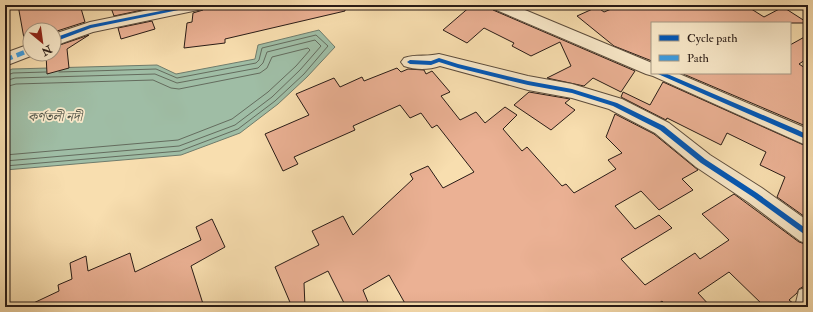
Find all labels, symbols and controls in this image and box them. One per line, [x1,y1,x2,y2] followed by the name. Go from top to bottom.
[22,22,62,62] north arrow
[651,22,791,74] legend
[687,31,738,46] text: Cycle path
[38,42,55,59] text: N
[687,51,710,66] text: Path
[28,109,83,125] water label: কর্ণতলী নদী

